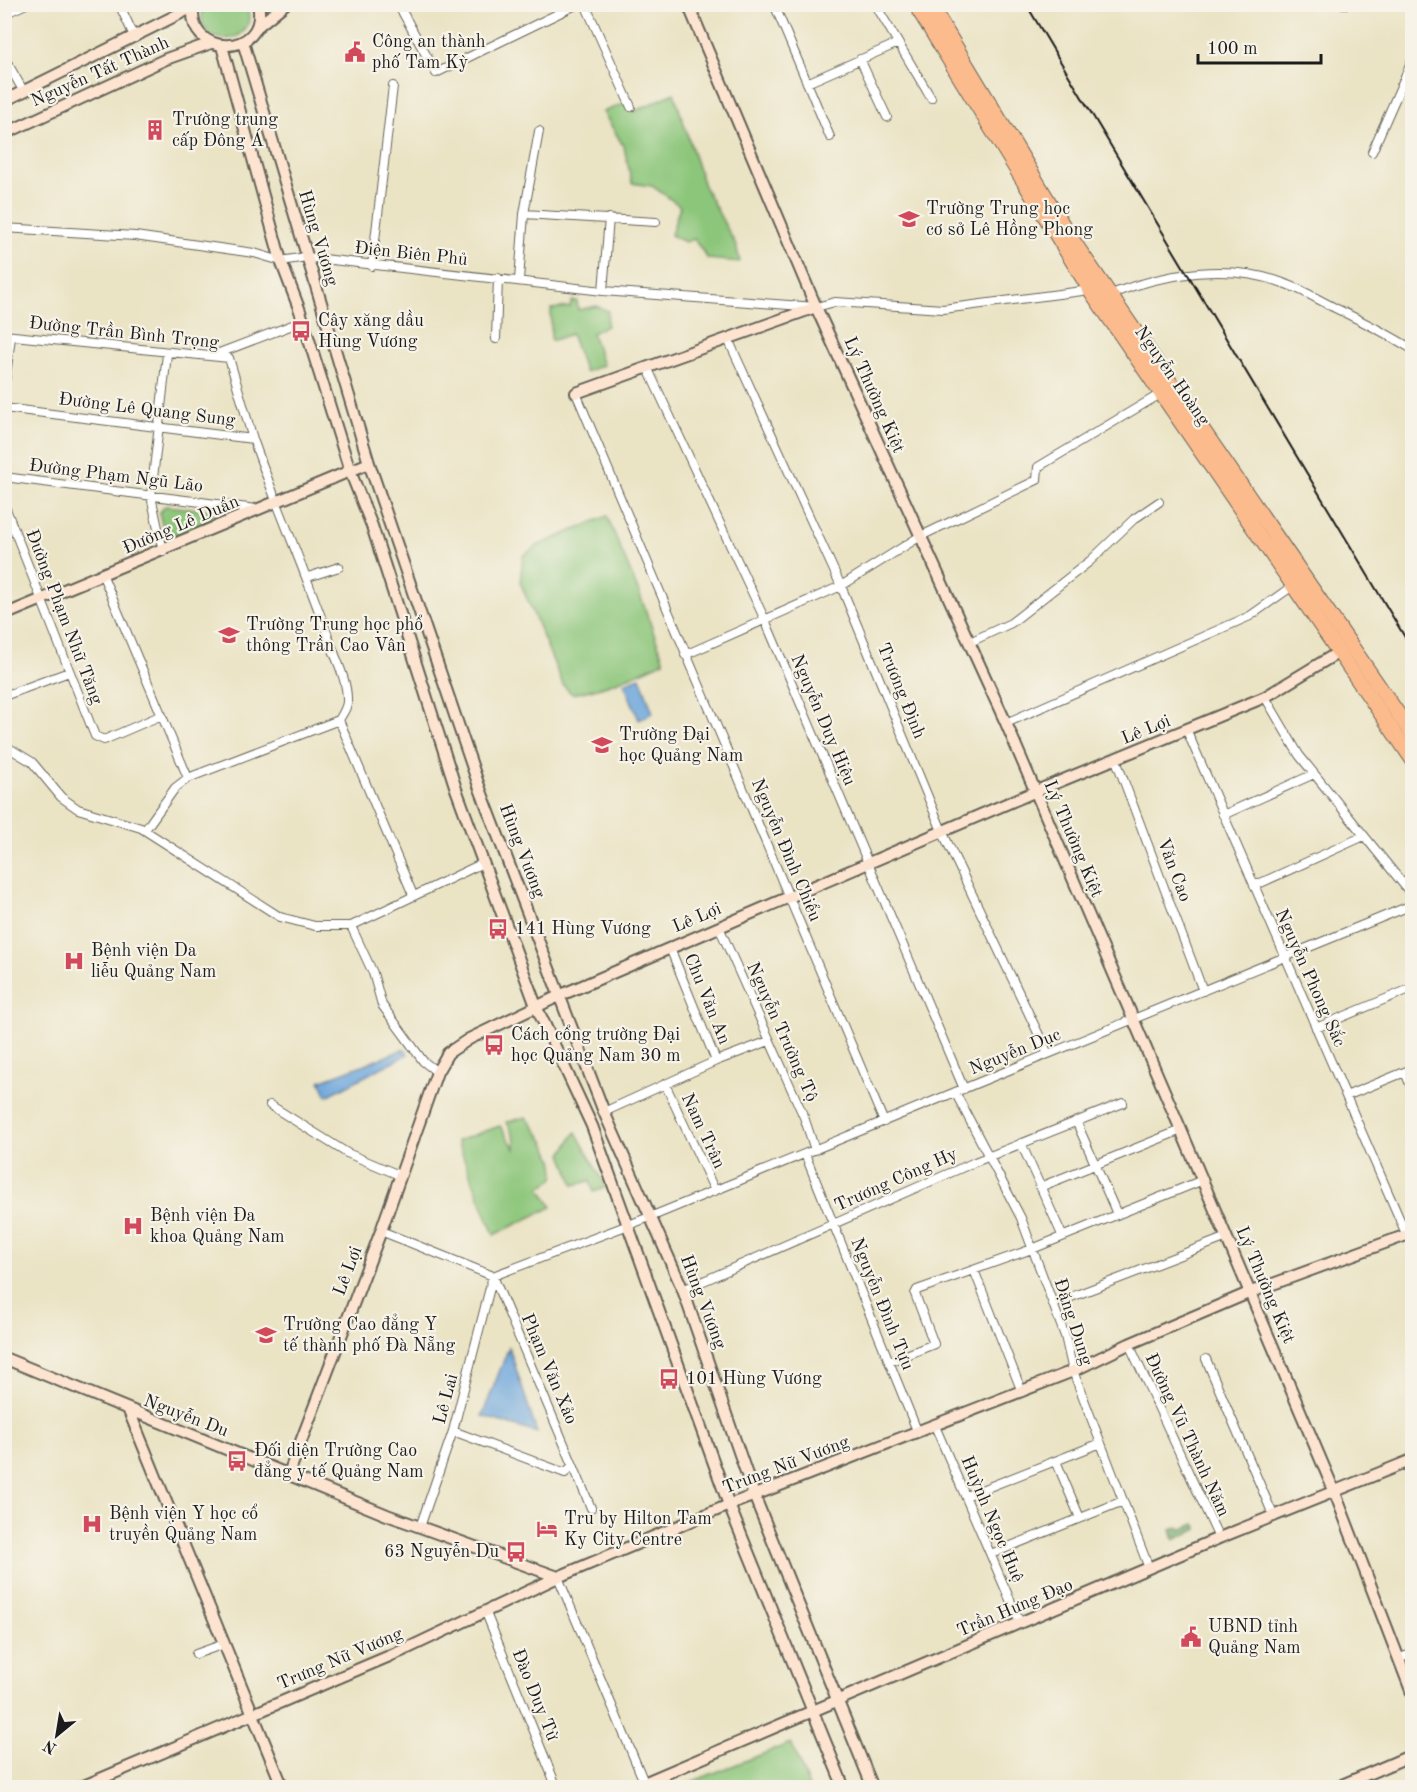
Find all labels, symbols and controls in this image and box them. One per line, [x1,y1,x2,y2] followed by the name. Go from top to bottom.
[1198,27,1321,65] scale bar
[27,32,172,111] street label: Nguyễn Tất Thành
[372,33,486,72] place label: Công an thành phố Tam Kỳ
[343,40,367,64] public building icon: Công an thành phố Tam Kỳ
[1207,40,1258,58] text: 100 m
[172,111,278,150] place label: Trường trung cấp Đông Á
[143,118,167,142] building icon: Trường trung cấp Đông Á
[295,188,341,288] street label: Hùng Vương
[926,200,1093,239] place label: Trường Trung học cơ sở Lê Hồng Phong
[897,207,921,231] school or university icon: Trường Trung học cơ sở Lê Hồng Phong
[354,239,469,269] street label: Điện Biên Phủ
[318,309,424,351] place label: Cây xăng dầu Hùng Vương
[28,311,221,352] street label: Đường Trần Bình Trọng
[289,319,313,343] bus stop icon: Cây xăng dầu Hùng Vương
[1131,322,1215,429] street label: Nguyễn Hoàng
[840,334,908,456] street label: Lý Thường Kiệt
[58,390,237,430] street label: Đường Lê Quang Sung
[28,456,204,496] street label: Đường Phạm Ngũ Lão
[119,490,242,558] street label: Đường Lê Duẩn
[22,527,106,707] street label: Đường Phạm Nhữ Tăng
[246,614,423,655] place label: Trường Trung học phổ thông Trần Cao Vân
[217,623,241,647] school or university icon: Trường Trung học phổ thông Trần Cao Vân
[874,641,928,742] street label: Trương Định
[787,651,861,789] street label: Nguyễn Duy Hiệu
[1119,712,1173,748] street label: Lê Lợi
[619,726,743,765] place label: Trường Đại học Quảng Nam
[590,733,614,757] school or university icon: Trường Đại học Quảng Nam
[748,775,826,924] street label: Nguyễn Đình Chiểu
[1040,778,1106,900] street label: Lý Thường Kiệt
[496,801,548,901] street label: Hùng Vương
[1154,836,1194,904] street label: Văn Cao
[670,900,724,936] street label: Lê Lợi
[1272,905,1351,1050] street label: Nguyễn Phong Sắc
[486,917,510,941] bus stop icon: 141 Hùng Vương
[515,920,651,938] place label: 141 Hùng Vương
[91,942,216,981] place label: Bệnh viện Da liễu Quảng Nam
[62,949,86,973] hospital icon: Bệnh viện Da liễu Quảng Nam
[681,951,734,1047] street label: Chu Văn An
[743,959,823,1104] street label: Nguyễn Trường Tộ
[511,1024,681,1065] place label: Cách cổng trường Đại học Quảng Nam 30 m
[966,1024,1063,1079] street label: Nguyễn Dục
[482,1033,506,1057] bus stop icon: Cách cổng trường Đại học Quảng Nam 30 m
[678,1091,728,1172] street label: Nam Trân
[832,1145,961,1215] street label: Trương Công Hy
[150,1207,285,1246] place label: Bệnh viện Đa khoa Quảng Nam
[121,1214,145,1238] hospital icon: Bệnh viện Đa khoa Quảng Nam
[1232,1224,1298,1346] street label: Lý Thường Kiệt
[847,1235,919,1373] street label: Nguyễn Đình Tựu
[330,1244,366,1298] street label: Lê Lợi
[677,1252,729,1352] street label: Hùng Vương
[1050,1276,1096,1368] street label: Đặng Dung
[518,1311,580,1427] street label: Phạm Văn Xảo
[283,1313,455,1355] place label: Trường Cao đẳng Y tế thành phố Đà Nẵng
[254,1323,278,1347] school or university icon: Trường Cao đẳng Y tế thành phố Đà Nẵng
[1141,1351,1233,1519] street label: Đường Vũ Thành Năm
[657,1367,681,1391] bus stop icon: 101 Hùng Vương
[686,1370,822,1388] place label: 101 Hùng Vương
[431,1372,461,1426] street label: Lê Lai
[141,1390,232,1441] street label: Nguyễn Du
[720,1433,852,1497] street label: Trưng Nữ Vương
[254,1441,424,1481] place label: Đối diện Trường Cao đẳng y tế Quảng Nam
[225,1449,249,1473] bus stop icon: Đối diện Trường Cao đẳng y tế Quảng Nam
[957,1453,1027,1585] street label: Huỳnh Ngọc Huệ
[109,1503,258,1544] place label: Bệnh viện Y học cổ truyền Quảng Nam
[564,1510,712,1549] place label: Tru by Hilton Tam Ky City Centre
[80,1512,104,1536] hospital icon: Bệnh viện Y học cổ truyền Quảng Nam
[535,1517,559,1541] hotel icon: Tru by Hilton Tam Ky City Centre
[504,1540,528,1564] bus stop icon: 63 Nguyễn Du
[384,1541,499,1561] place label: 63 Nguyễn Du
[953,1573,1076,1640] street label: Trần Hưng Đạo
[1208,1618,1301,1657] place label: UBND tỉnh Quảng Nam
[275,1624,405,1693] street label: Trưng Nữ Vương
[1179,1625,1203,1649] public building icon: UBND tỉnh Quảng Nam
[508,1646,562,1744] street label: Đào Duy Từ
[27,1705,87,1765] north arrow
[41,1736,60,1756] text: N

